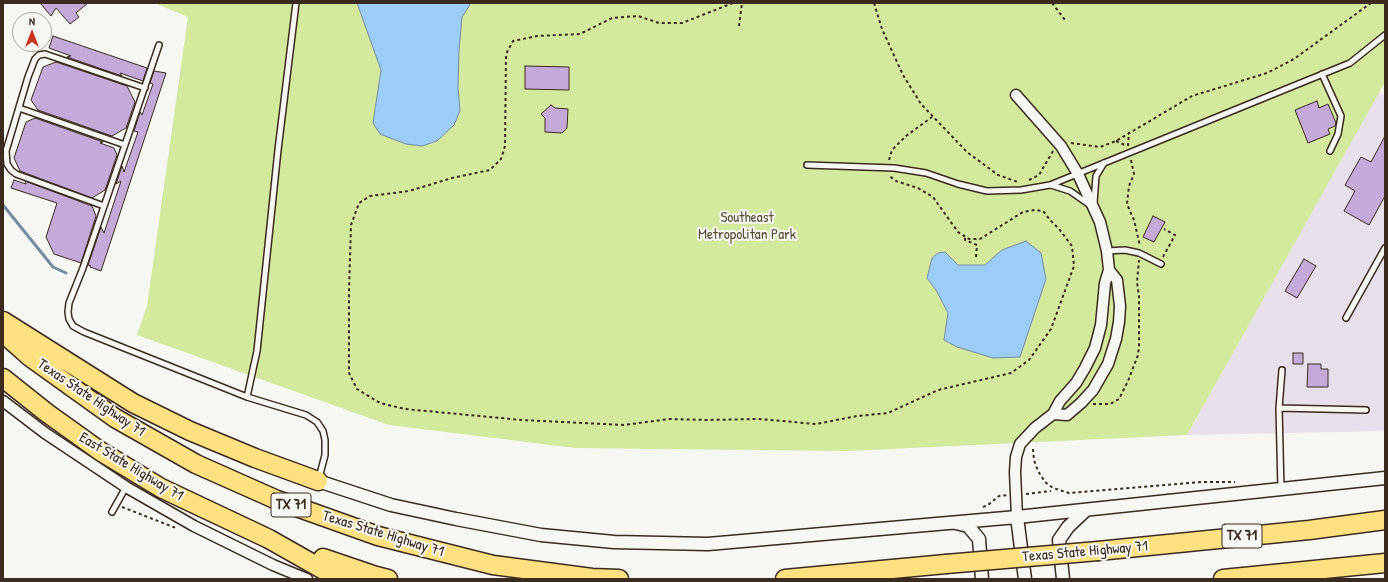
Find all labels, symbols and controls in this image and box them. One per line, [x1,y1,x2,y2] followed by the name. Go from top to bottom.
[12,12,52,52] north arrow
[29,14,35,28] text: N
[698,209,796,244] park label: Southeast Metropolitan Park
[34,355,148,441] street label: Texas State Highway 71
[76,429,186,505] street label: East State Highway 71
[271,493,311,517] road number: TX 71
[320,507,446,561] street label: Texas State Highway 71
[1222,524,1262,548] road number: TX 71
[1021,538,1149,566] street label: Texas State Highway 71

